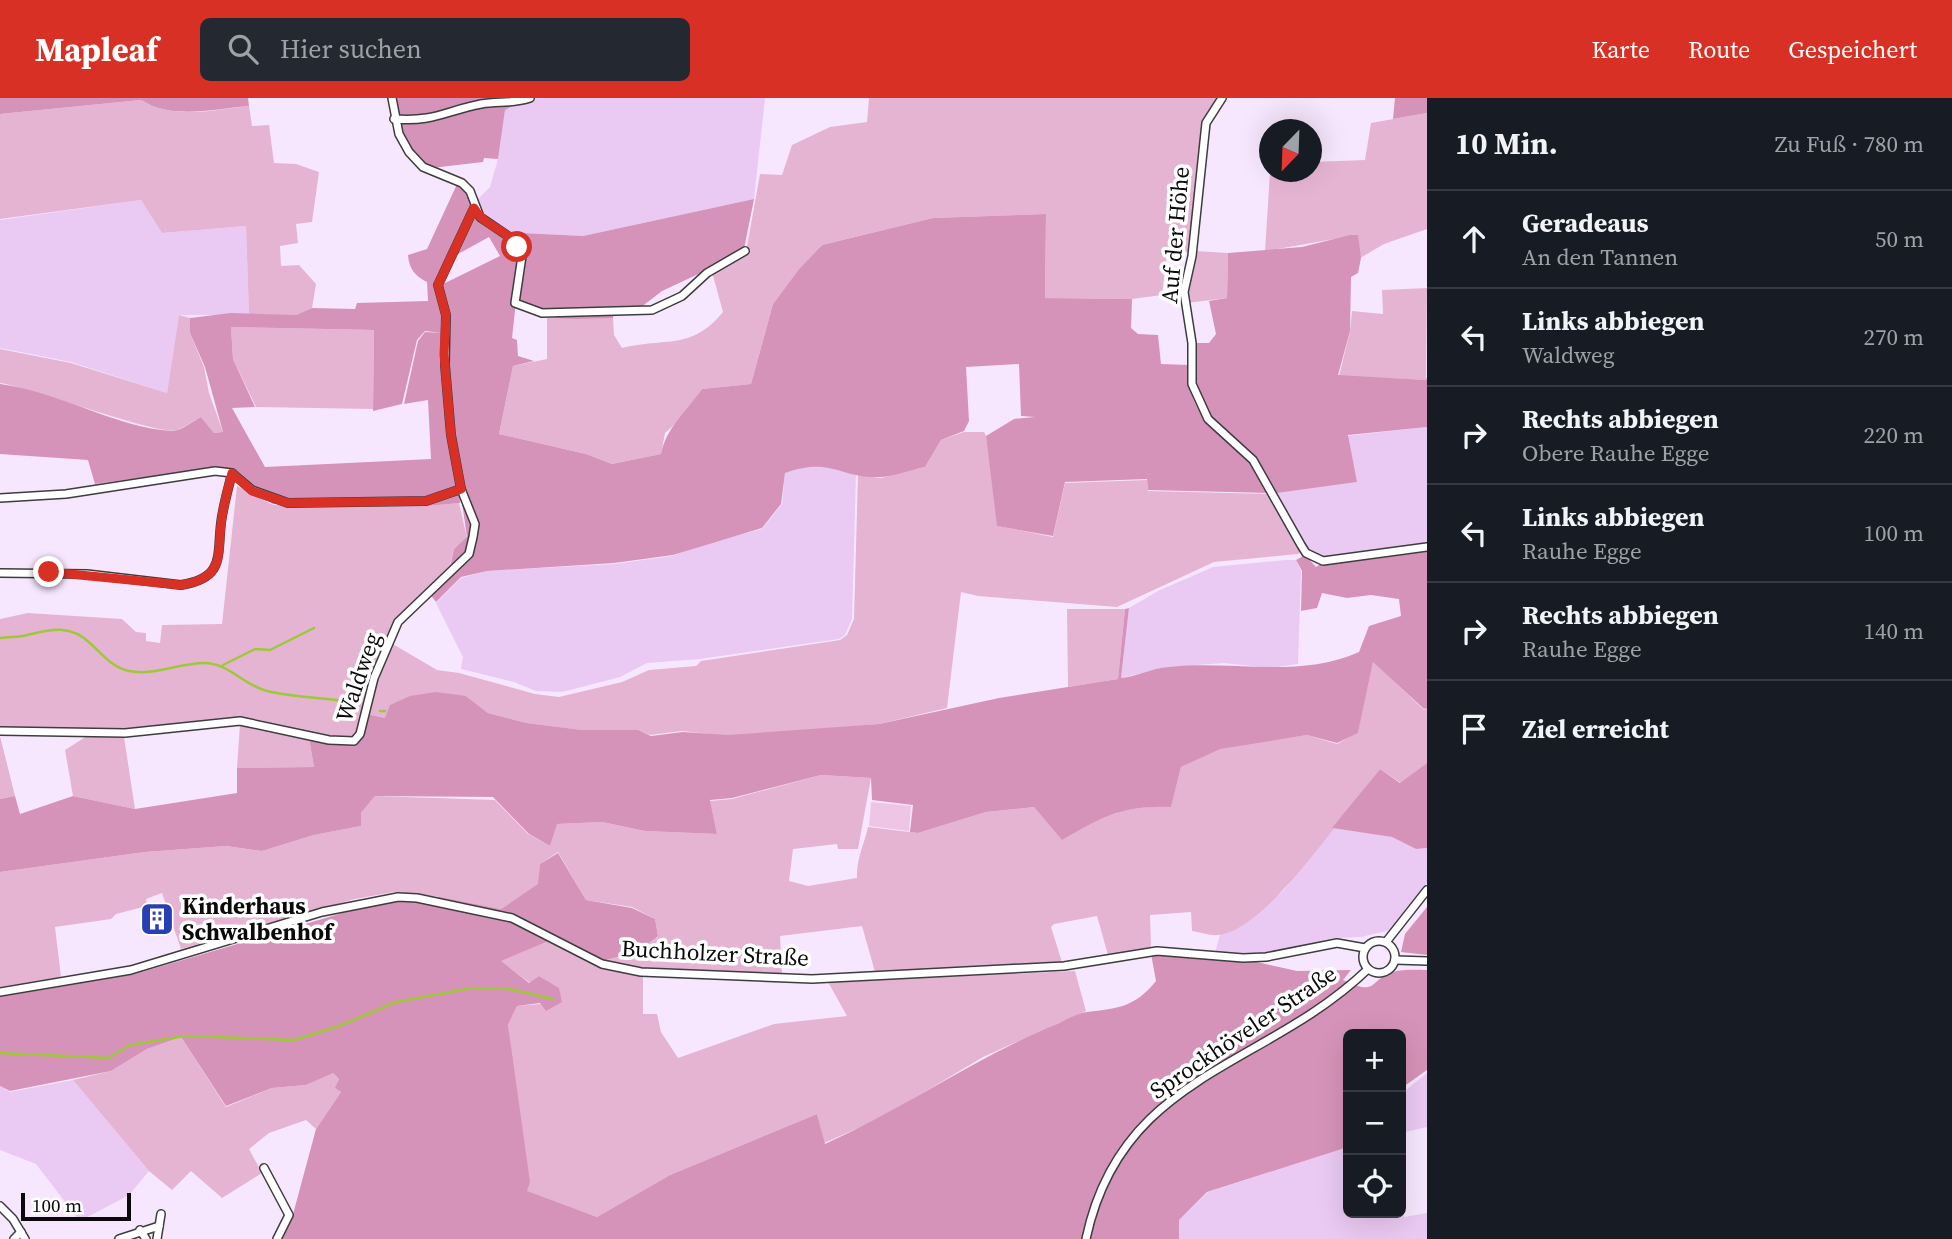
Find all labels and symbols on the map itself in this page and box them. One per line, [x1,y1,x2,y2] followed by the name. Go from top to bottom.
[1259,119,1322,182] north arrow
[1153,165,1197,305] street label: Auf der Höhe
[501,231,532,262] route start
[33,556,64,587] route end
[328,628,388,726] street label: Waldweg
[182,890,335,948] place label: Kinderhaus Schwalbenhof
[138,900,176,938] building icon: Kinderhaus Schwalbenhof
[620,932,810,974] street label: Buchholzer Straße
[1143,958,1343,1106] street label: Sprockhöveler Straße
[21,1190,131,1222] scale bar

